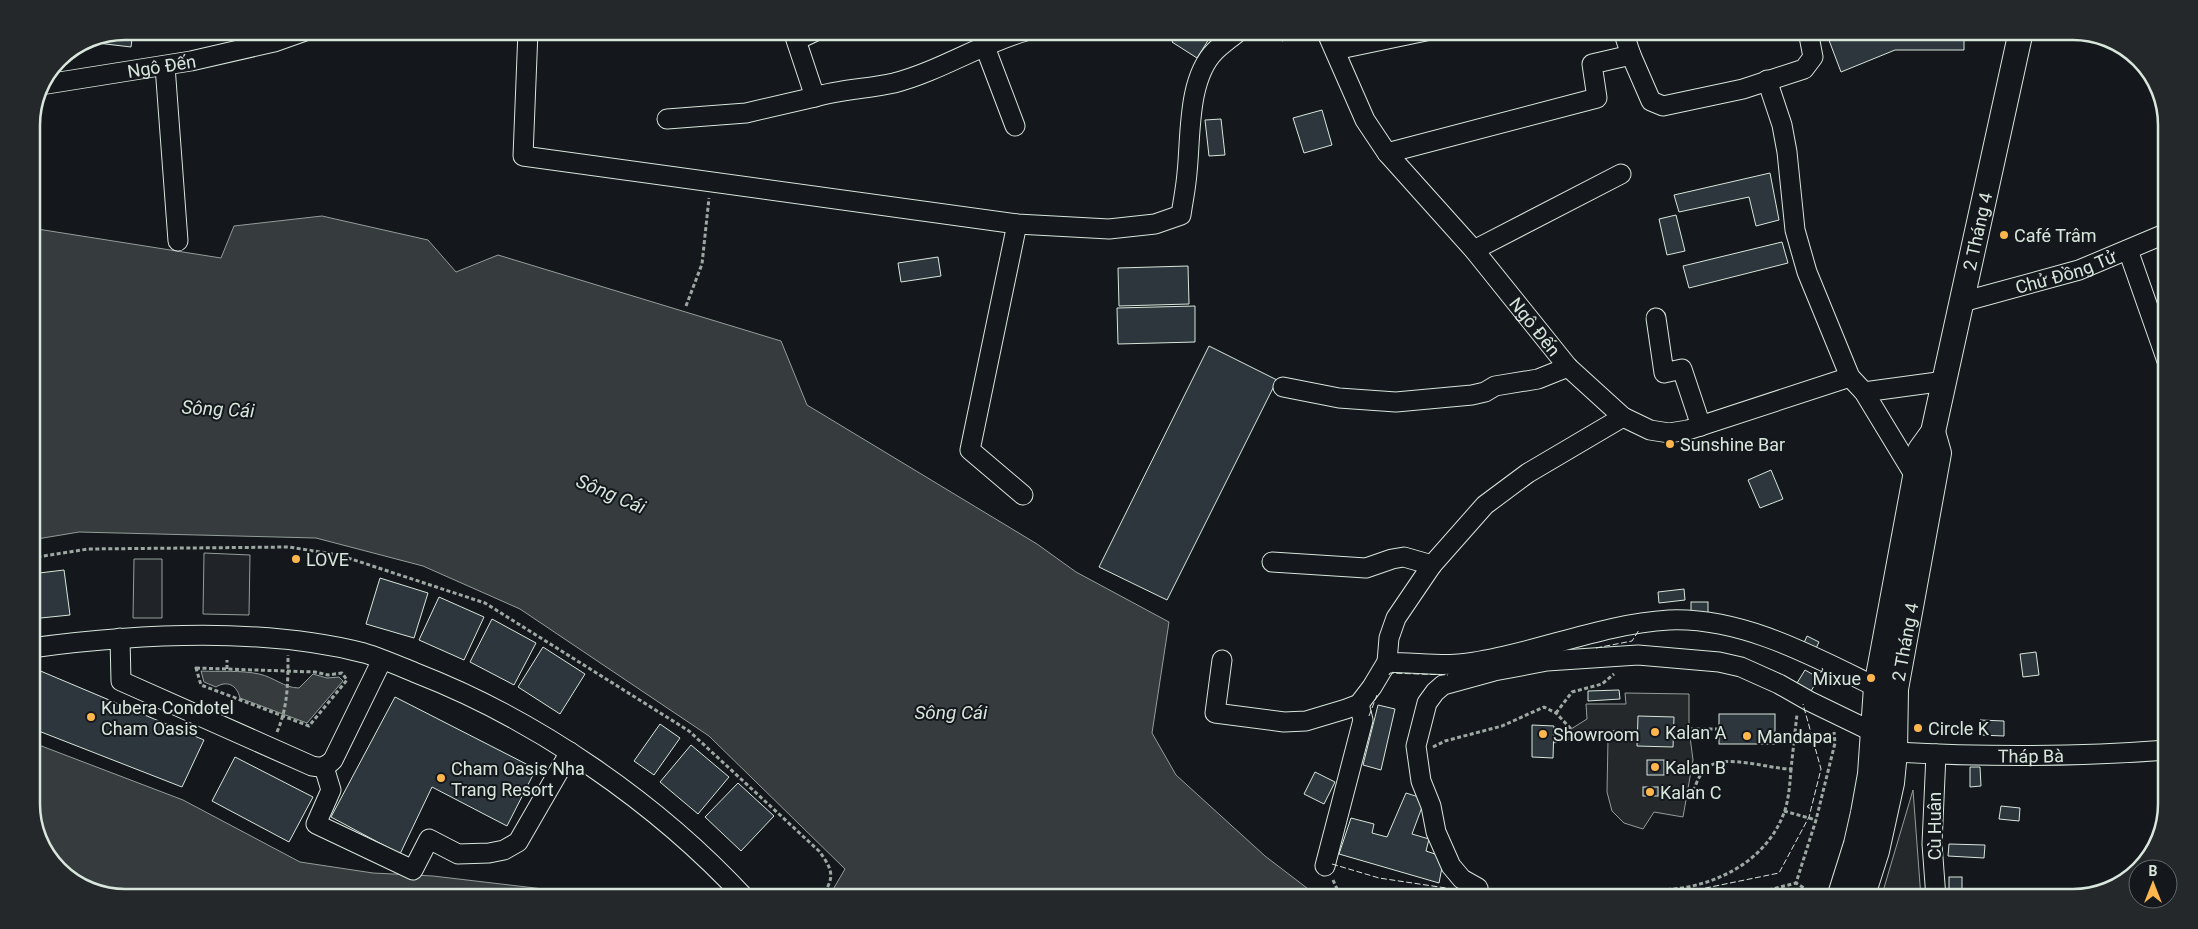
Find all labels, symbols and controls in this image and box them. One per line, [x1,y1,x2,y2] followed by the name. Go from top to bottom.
[126,50,197,82] street label: Ngô Đến
[1958,190,1996,272] street label: 2 Tháng 4
[2014,225,2097,246] place label: Café Trâm
[1998,229,2010,241] marker: Café Trâm
[2013,245,2120,297] street label: Chử Đồng Tử
[1505,293,1565,360] street label: Ngô Đến
[181,396,256,422] water label: Sông Cái
[1680,434,1785,455] place label: Sunshine Bar
[1664,438,1676,450] marker: Sunshine Bar
[573,469,650,519] water label: Sông Cái
[306,549,349,570] place label: LOVE
[290,553,302,565] marker: LOVE
[1887,601,1922,683] street label: 2 Tháng 4
[1813,668,1861,689] place label: Mixue
[1865,672,1877,684] marker: Mixue
[101,697,234,739] place label: Kubera Condotel Cham Oasis
[914,701,988,724] water label: Sông Cái
[85,711,97,723] marker: Kubera Condotel Cham Oasis
[1928,718,1990,739] place label: Circle K
[1665,722,1727,743] place label: Kalan A
[1912,722,1924,734] marker: Circle K
[1553,724,1640,745] place label: Showroom
[1649,726,1661,738] marker: Kalan A
[1757,726,1832,747] place label: Mandapa
[1537,728,1549,740] marker: Showroom
[1741,730,1753,742] marker: Mandapa
[1998,745,2064,766] street label: Tháp Bà
[1665,757,1726,778] place label: Kalan B
[451,758,585,800] place label: Cham Oasis Nha Trang Resort
[1649,761,1661,773] marker: Kalan B
[435,772,447,784] marker: Cham Oasis Nha Trang Resort
[1660,782,1721,803] place label: Kalan C
[1644,786,1656,798] marker: Kalan C
[1924,792,1945,860] street label: Cù Huân
[2128,859,2178,909] north arrow
[2149,863,2158,879] text: B

